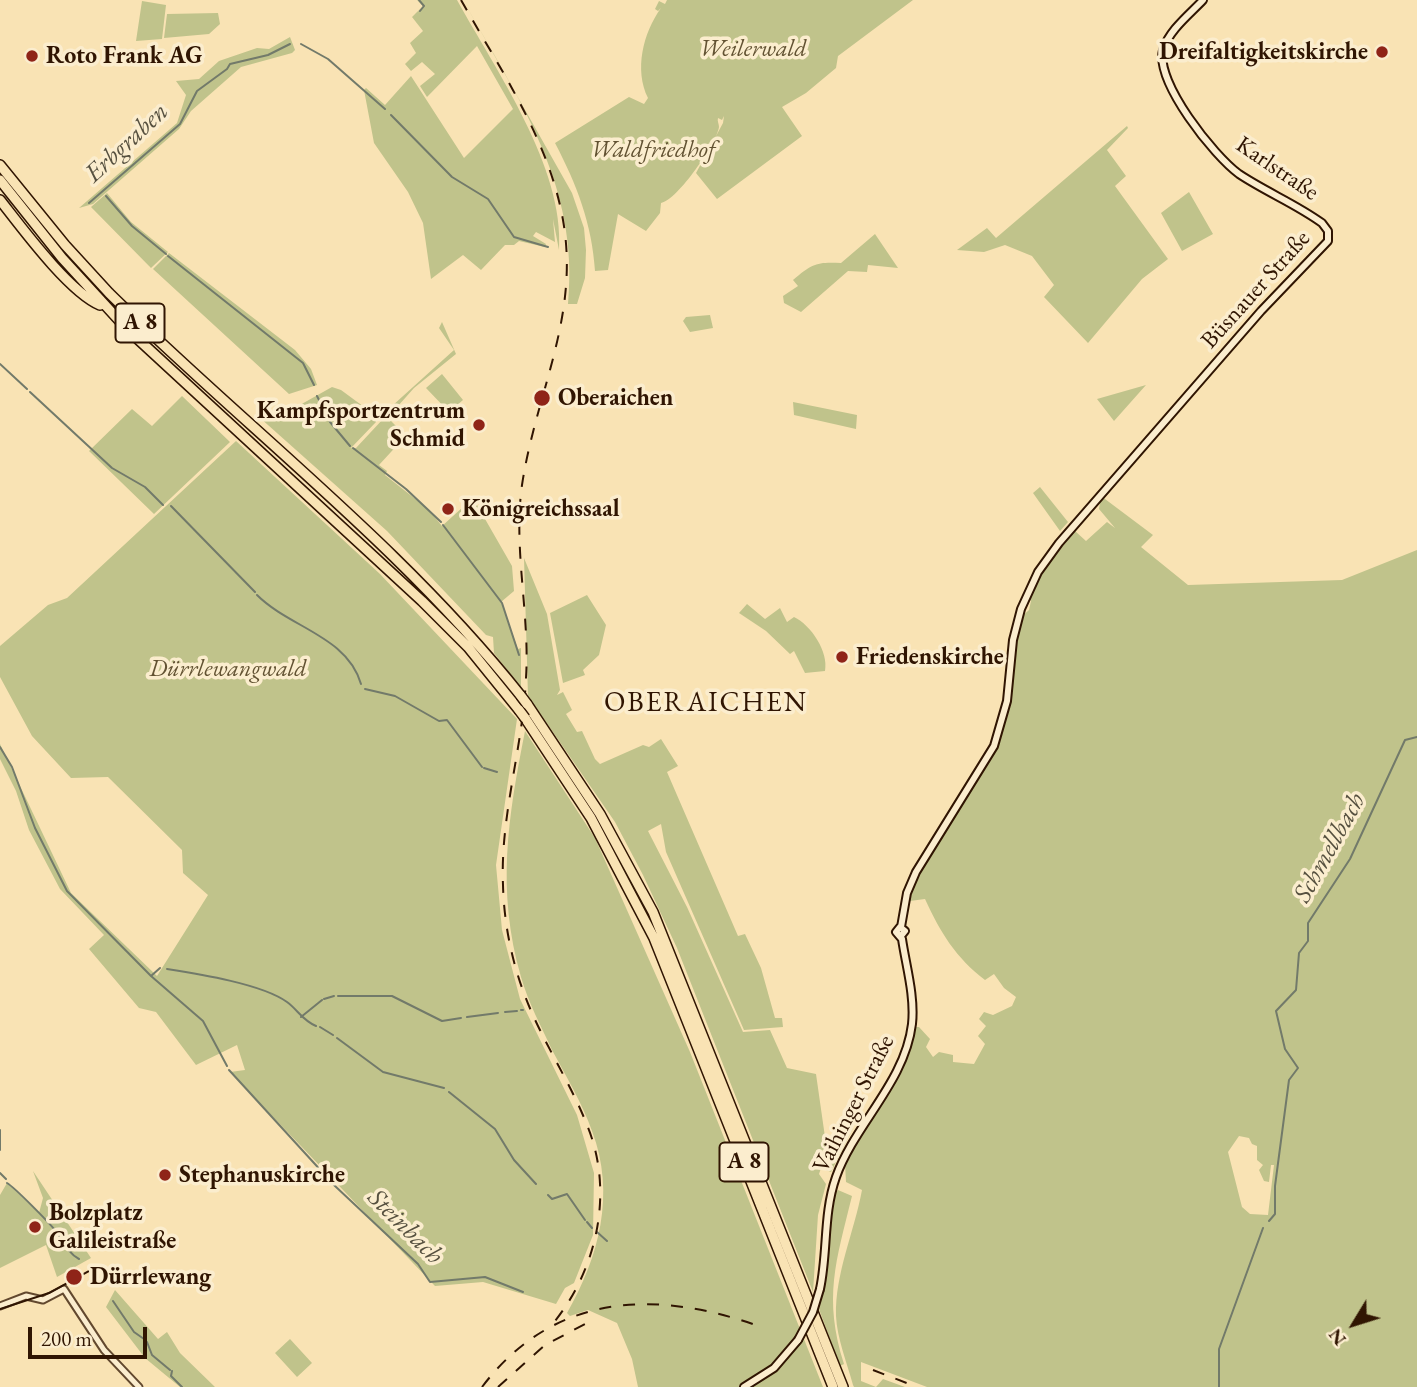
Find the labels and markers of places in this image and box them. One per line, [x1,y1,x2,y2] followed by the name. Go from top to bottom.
[1159,38,1368,66] place label: Dreifaltigkeitskirche
[46,42,203,70] place label: Roto Frank AG
[1374,44,1390,60] marker: Dreifaltigkeitskirche
[24,48,40,64] marker: Roto Frank AG
[558,384,673,412] place label: Oberaichen
[532,388,552,408] marker: Oberaichen
[257,397,465,453] place label: Kampfsportzentrum Schmid
[471,417,487,433] marker: Kampfsportzentrum Schmid
[462,495,620,523] place label: Königreichssaal
[440,501,456,517] marker: Königreichssaal
[856,643,1004,671] place label: Friedenskirche
[834,649,850,665] marker: Friedenskirche
[179,1161,345,1189] place label: Stephanuskirche
[157,1167,173,1183] marker: Stephanuskirche
[49,1199,176,1255] place label: Bolzplatz Galileistraße
[27,1219,43,1235] marker: Bolzplatz Galileistraße
[90,1263,211,1291] place label: Dürrlewang
[64,1267,84,1287] marker: Dürrlewang

